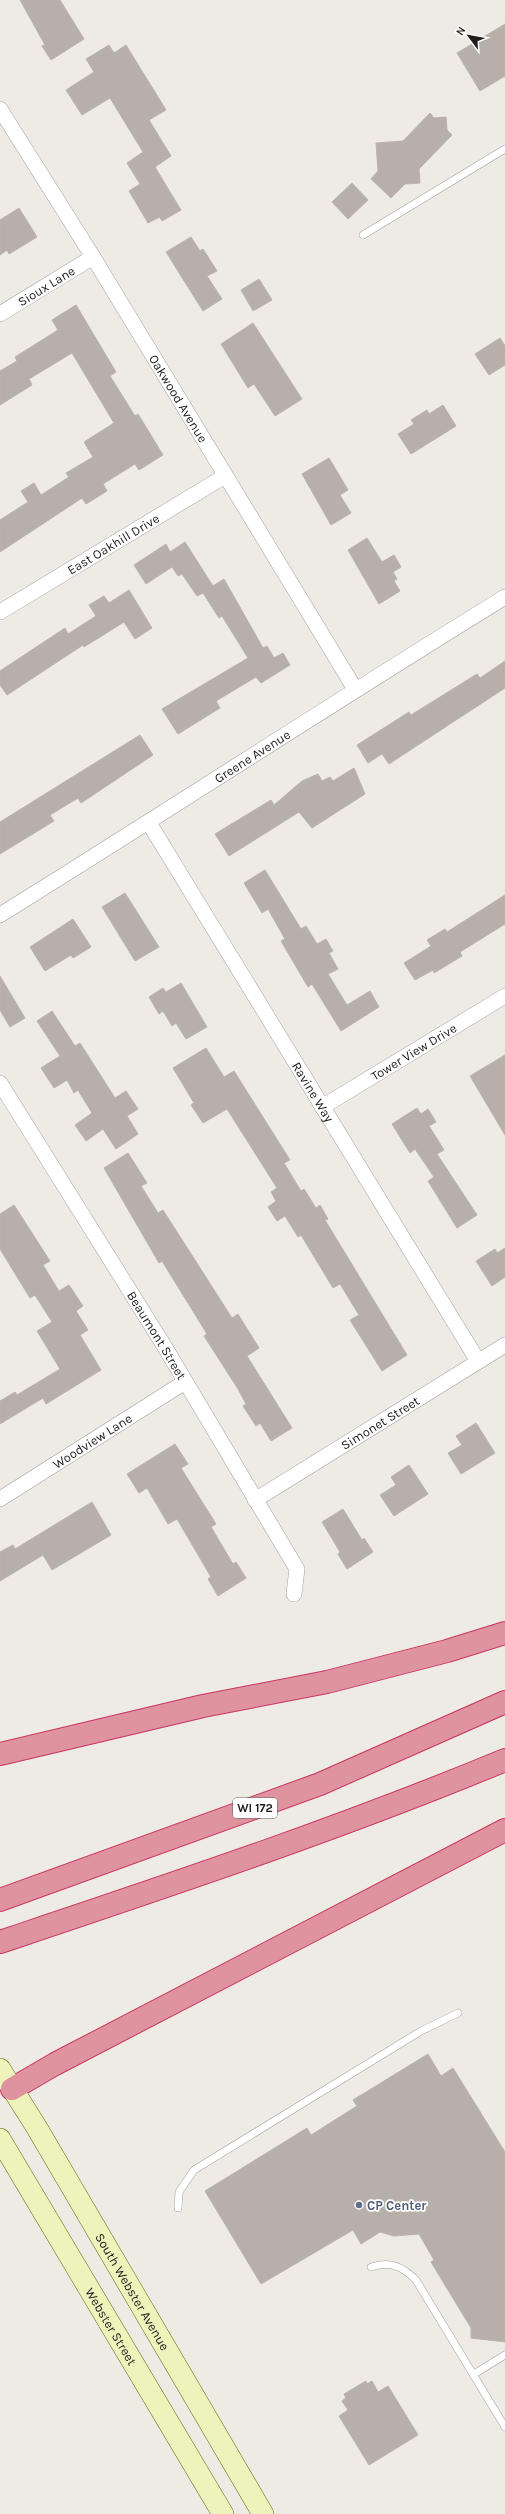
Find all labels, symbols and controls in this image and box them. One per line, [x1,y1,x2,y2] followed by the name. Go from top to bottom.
[449,16,489,56] north arrow
[453,24,469,38] text: N
[15,263,78,309] street label: Sioux Lane
[146,352,211,446] street label: Oakwood Avenue
[65,510,162,578] street label: East Oakhill Drive
[212,727,293,786] street label: Greene Avenue
[368,1020,459,1084] street label: Tower View Drive
[289,1059,337,1125] street label: Ravine Way
[124,1289,189,1382] street label: Beaumont Street
[338,1393,422,1453] street label: Simonet Street
[50,1410,135,1472] street label: Woodview Lane
[233,1798,277,1818] road number: WI 172
[367,2198,427,2213] place label: CP Center
[354,2200,364,2210] marker: CP Center
[92,2230,173,2353] street label: South Webster Avenue
[82,2285,140,2368] street label: Webster Street

